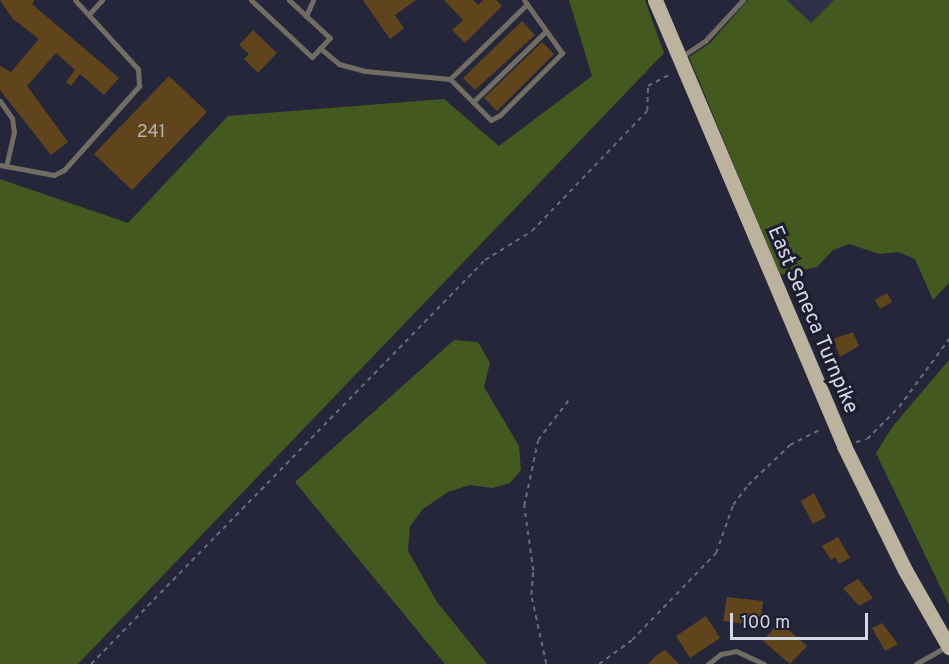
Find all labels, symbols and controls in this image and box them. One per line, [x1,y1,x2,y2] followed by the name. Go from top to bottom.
[137,122,165,144] house number: 241
[761,222,863,418] street label: East Seneca Turnpike
[733,601,871,639] scale bar
[741,612,790,635] text: 100 m

